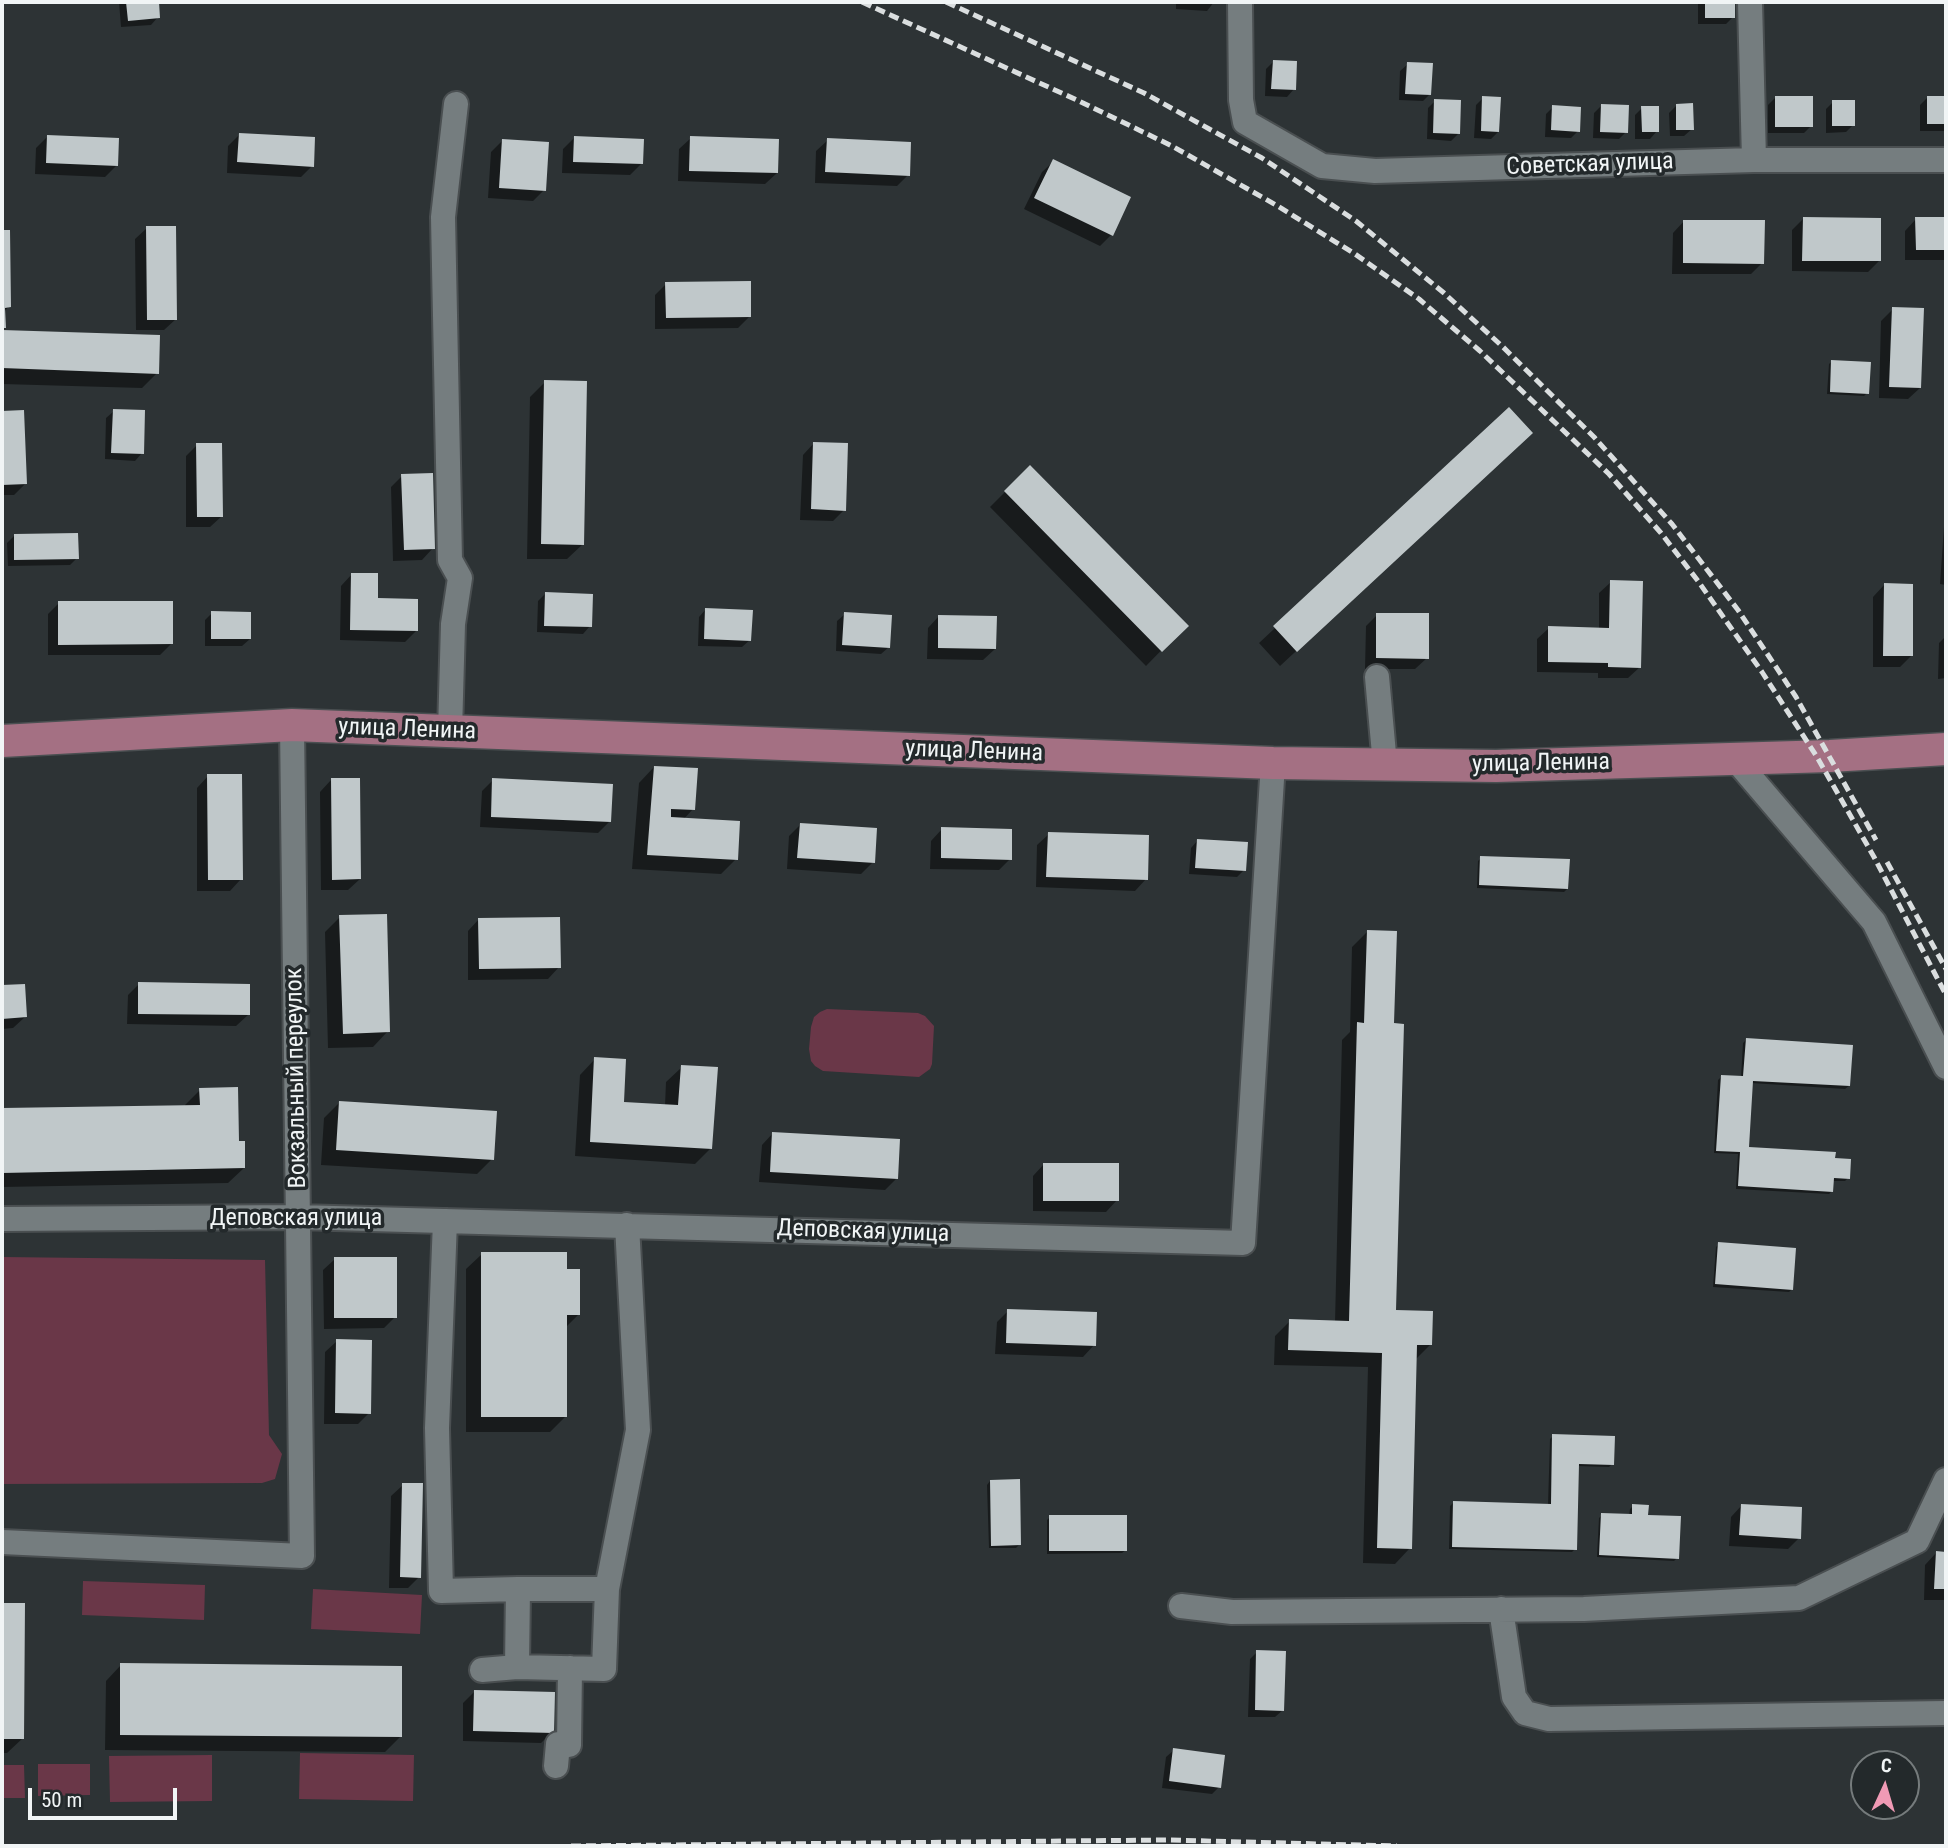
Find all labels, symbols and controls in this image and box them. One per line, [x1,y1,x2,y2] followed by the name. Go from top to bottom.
[1506,148,1674,182] street label: Советская улица
[338,713,476,747] street label: улица Ленина
[905,735,1043,769] street label: улица Ленина
[1472,748,1610,780] street label: улица Ленина
[281,967,313,1189] street label: Вокзальный переулок
[210,1205,382,1233] street label: Деповская улица
[776,1215,950,1249] street label: Деповская улица
[1850,1750,1920,1820] north arrow
[1880,1754,1893,1777] text: С
[32,1774,180,1818] scale bar
[41,1788,82,1812] text: 50 m

